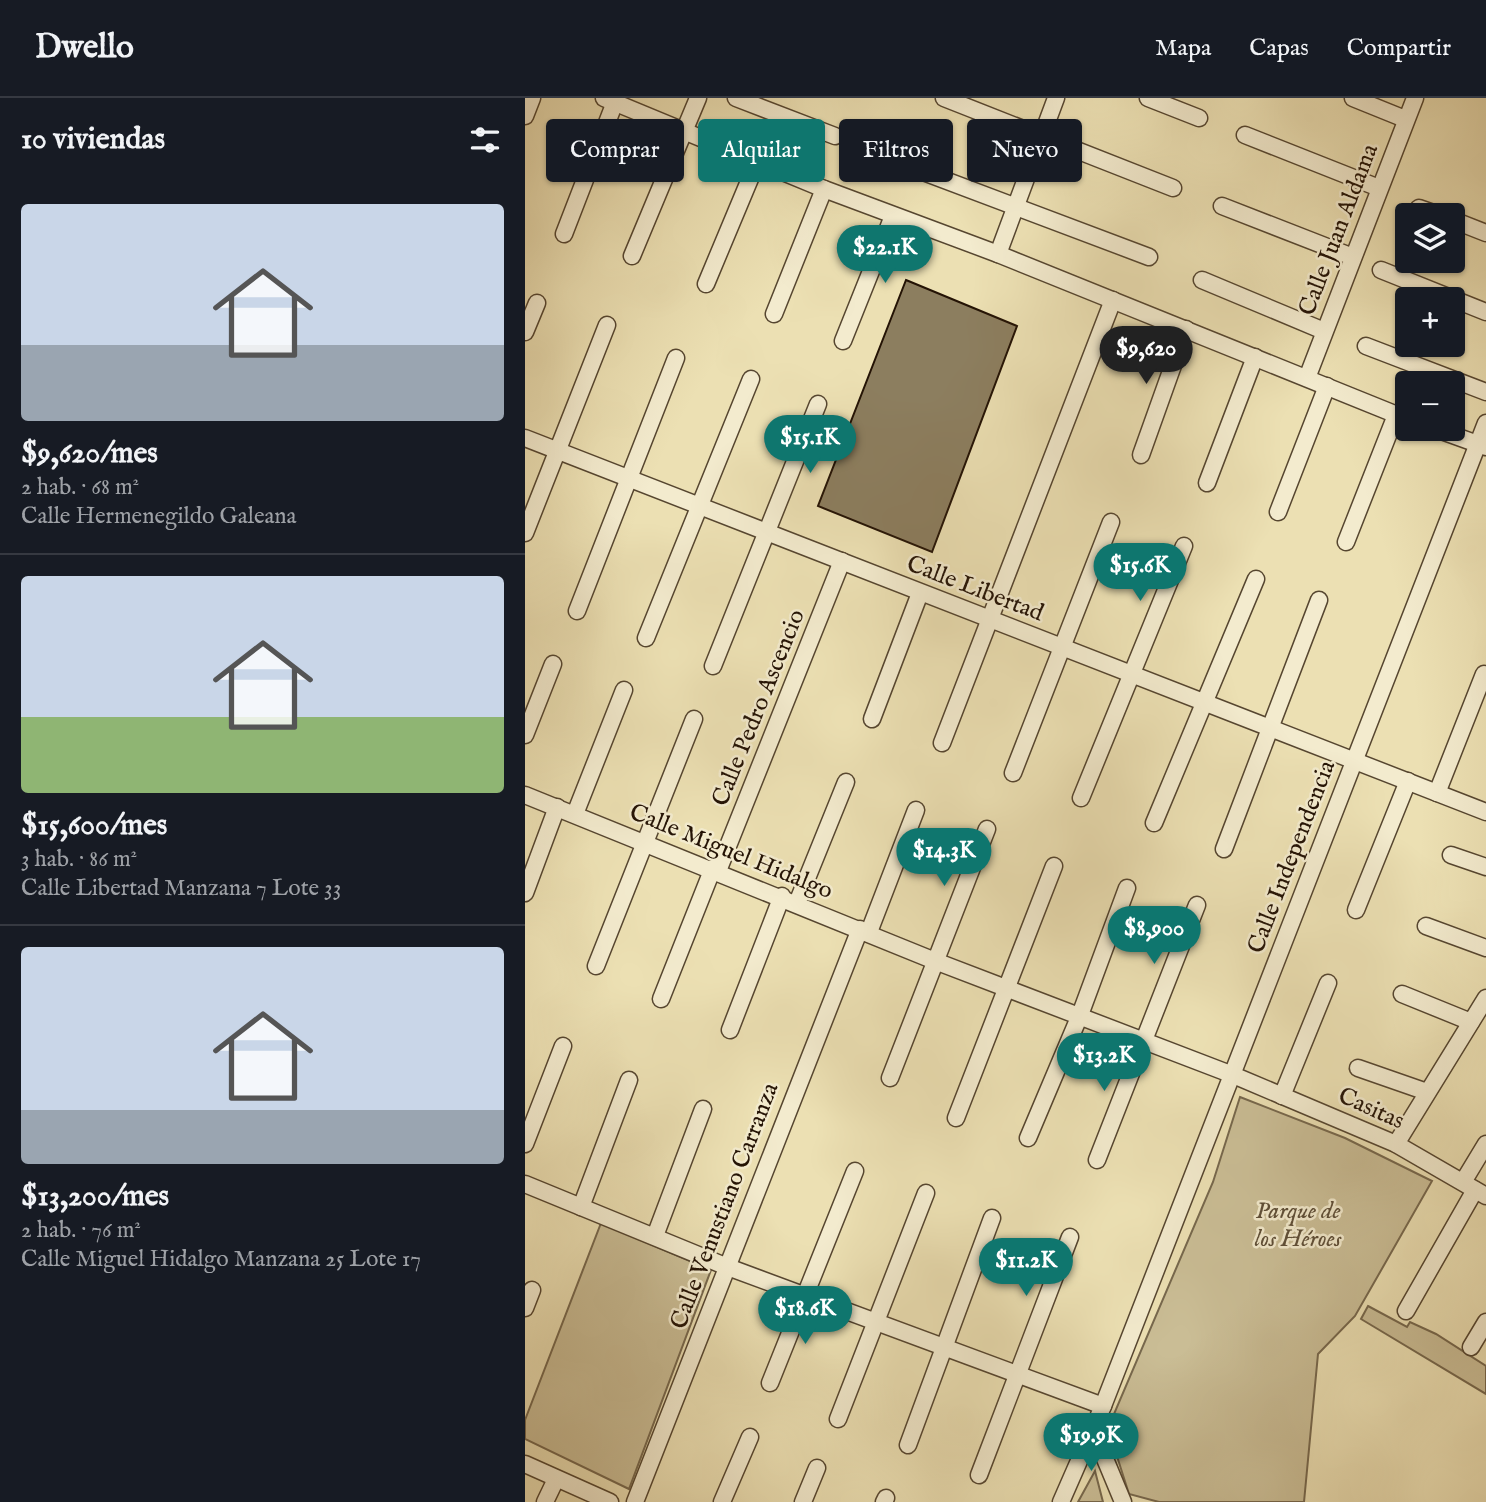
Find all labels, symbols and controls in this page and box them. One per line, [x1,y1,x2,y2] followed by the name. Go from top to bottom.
[35,27,134,69] text: Dwello
[1155,33,1211,64] text: Mapa
[1249,33,1309,64] text: Capas
[1347,33,1451,64] text: Compartir
[546,119,684,182] chip: Comprar
[698,119,825,182] chip: Alquilar
[839,119,953,182] chip: Filtros
[967,119,1082,182] chip: Nuevo
[21,121,165,159] text: 10 viviendas
[466,121,504,159] icon: filters
[1292,139,1386,320] street label: Calle Juan Aldama
[1395,203,1465,441] map controls
[1395,203,1465,273] button: layers
[828,226,942,285] pin: $22.1K
[853,233,917,262] text: $22.1K
[200,250,326,376] icon: home
[1395,287,1465,357] button: +
[1089,327,1203,386] pin: $9,620
[1116,334,1176,363] text: $9,620
[1395,371,1465,441] button: −
[753,416,867,475] pin: $15.1K
[780,423,840,452] text: $15.1K
[21,435,158,473] text: $9,620/mes
[21,473,139,502] text: 2 hab. · 68 m²
[21,502,297,531] text: Calle Hermenegildo Galeana
[1083,544,1197,603] pin: $15.6K
[902,549,1048,629] street label: Calle Libertad
[1110,551,1170,580] text: $15.6K
[705,605,813,811] street label: Calle Pedro Ascencio
[200,622,326,748] icon: home
[1241,756,1343,958] street label: Calle Independencia
[625,797,837,907] street label: Calle Miguel Hidalgo
[21,807,167,845] text: $15,600/mes
[887,828,1001,888] pin: $14.3K
[912,836,976,865] text: $14.3K
[21,845,137,874] text: 3 hab. · 86 m²
[21,874,341,903] text: Calle Libertad Manzana 7 Lote 33
[1097,906,1211,966] pin: $8,900
[1124,914,1184,943] text: $8,900
[200,993,326,1119] icon: home
[1047,1034,1161,1093] pin: $13.2K
[1073,1041,1135,1070] text: $13.2K
[664,1078,787,1334] street label: Calle Venustiano Carranza
[1333,1081,1409,1137] street label: Casitas
[21,1178,169,1216] text: $13,200/mes
[1255,1196,1342,1255] park label: Parque de los Héroes
[21,1216,141,1245] text: 2 hab. · 76 m²
[969,1238,1083,1298] pin: $11.2K
[21,1245,421,1274] text: Calle Miguel Hidalgo Manzana 25 Lote 17
[995,1246,1057,1275] text: $11.2K
[748,1286,862,1346] pin: $18.6K
[774,1294,836,1323] text: $18.6K
[1034,1414,1148,1473] pin: $19.9K
[1060,1421,1122,1450] text: $19.9K

